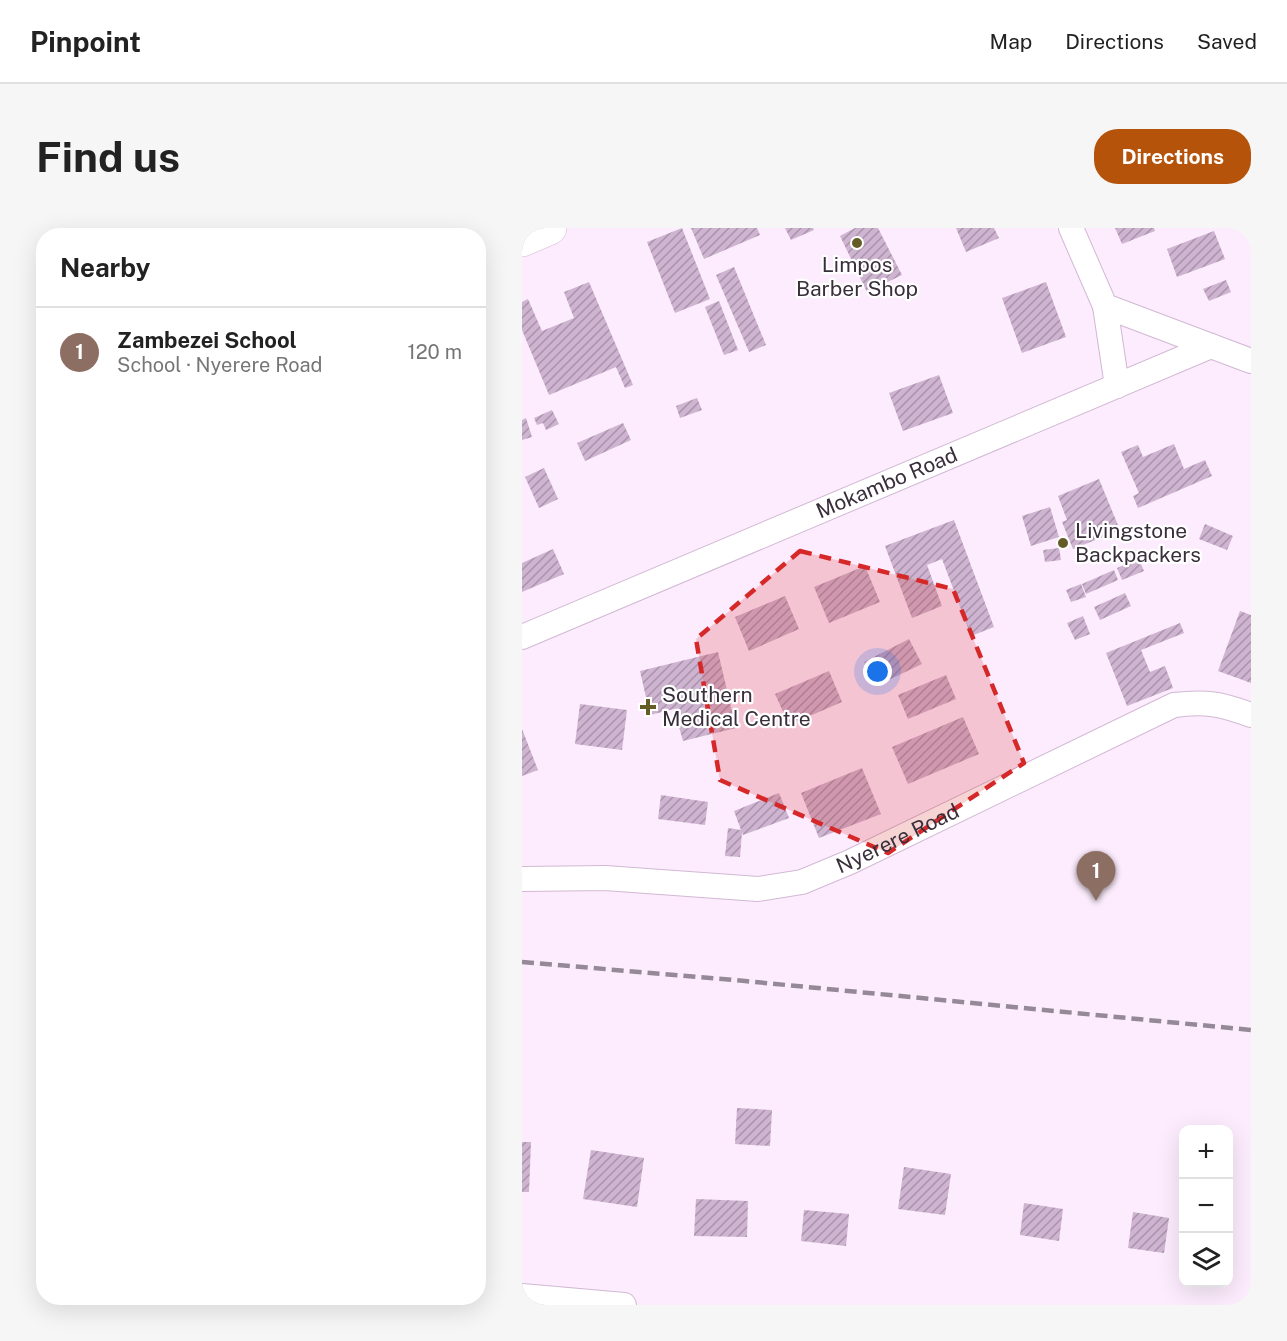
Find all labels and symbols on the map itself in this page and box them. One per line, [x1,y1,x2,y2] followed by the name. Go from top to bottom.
[850,236,864,250] marker: Limpos Barber Shop
[796,252,918,301] place label: Limpos Barber Shop
[812,442,961,523] street label: Mokambo Road
[1075,518,1201,567] place label: Livingstone Backpackers
[1056,536,1070,550] marker: Livingstone Backpackers
[863,657,892,686] your location
[662,682,811,731] place label: Southern Medical Centre
[639,698,657,716] marker: Southern Medical Centre
[832,798,963,878] street label: Nyerere Road
[1076,852,1116,901] pin: 1

